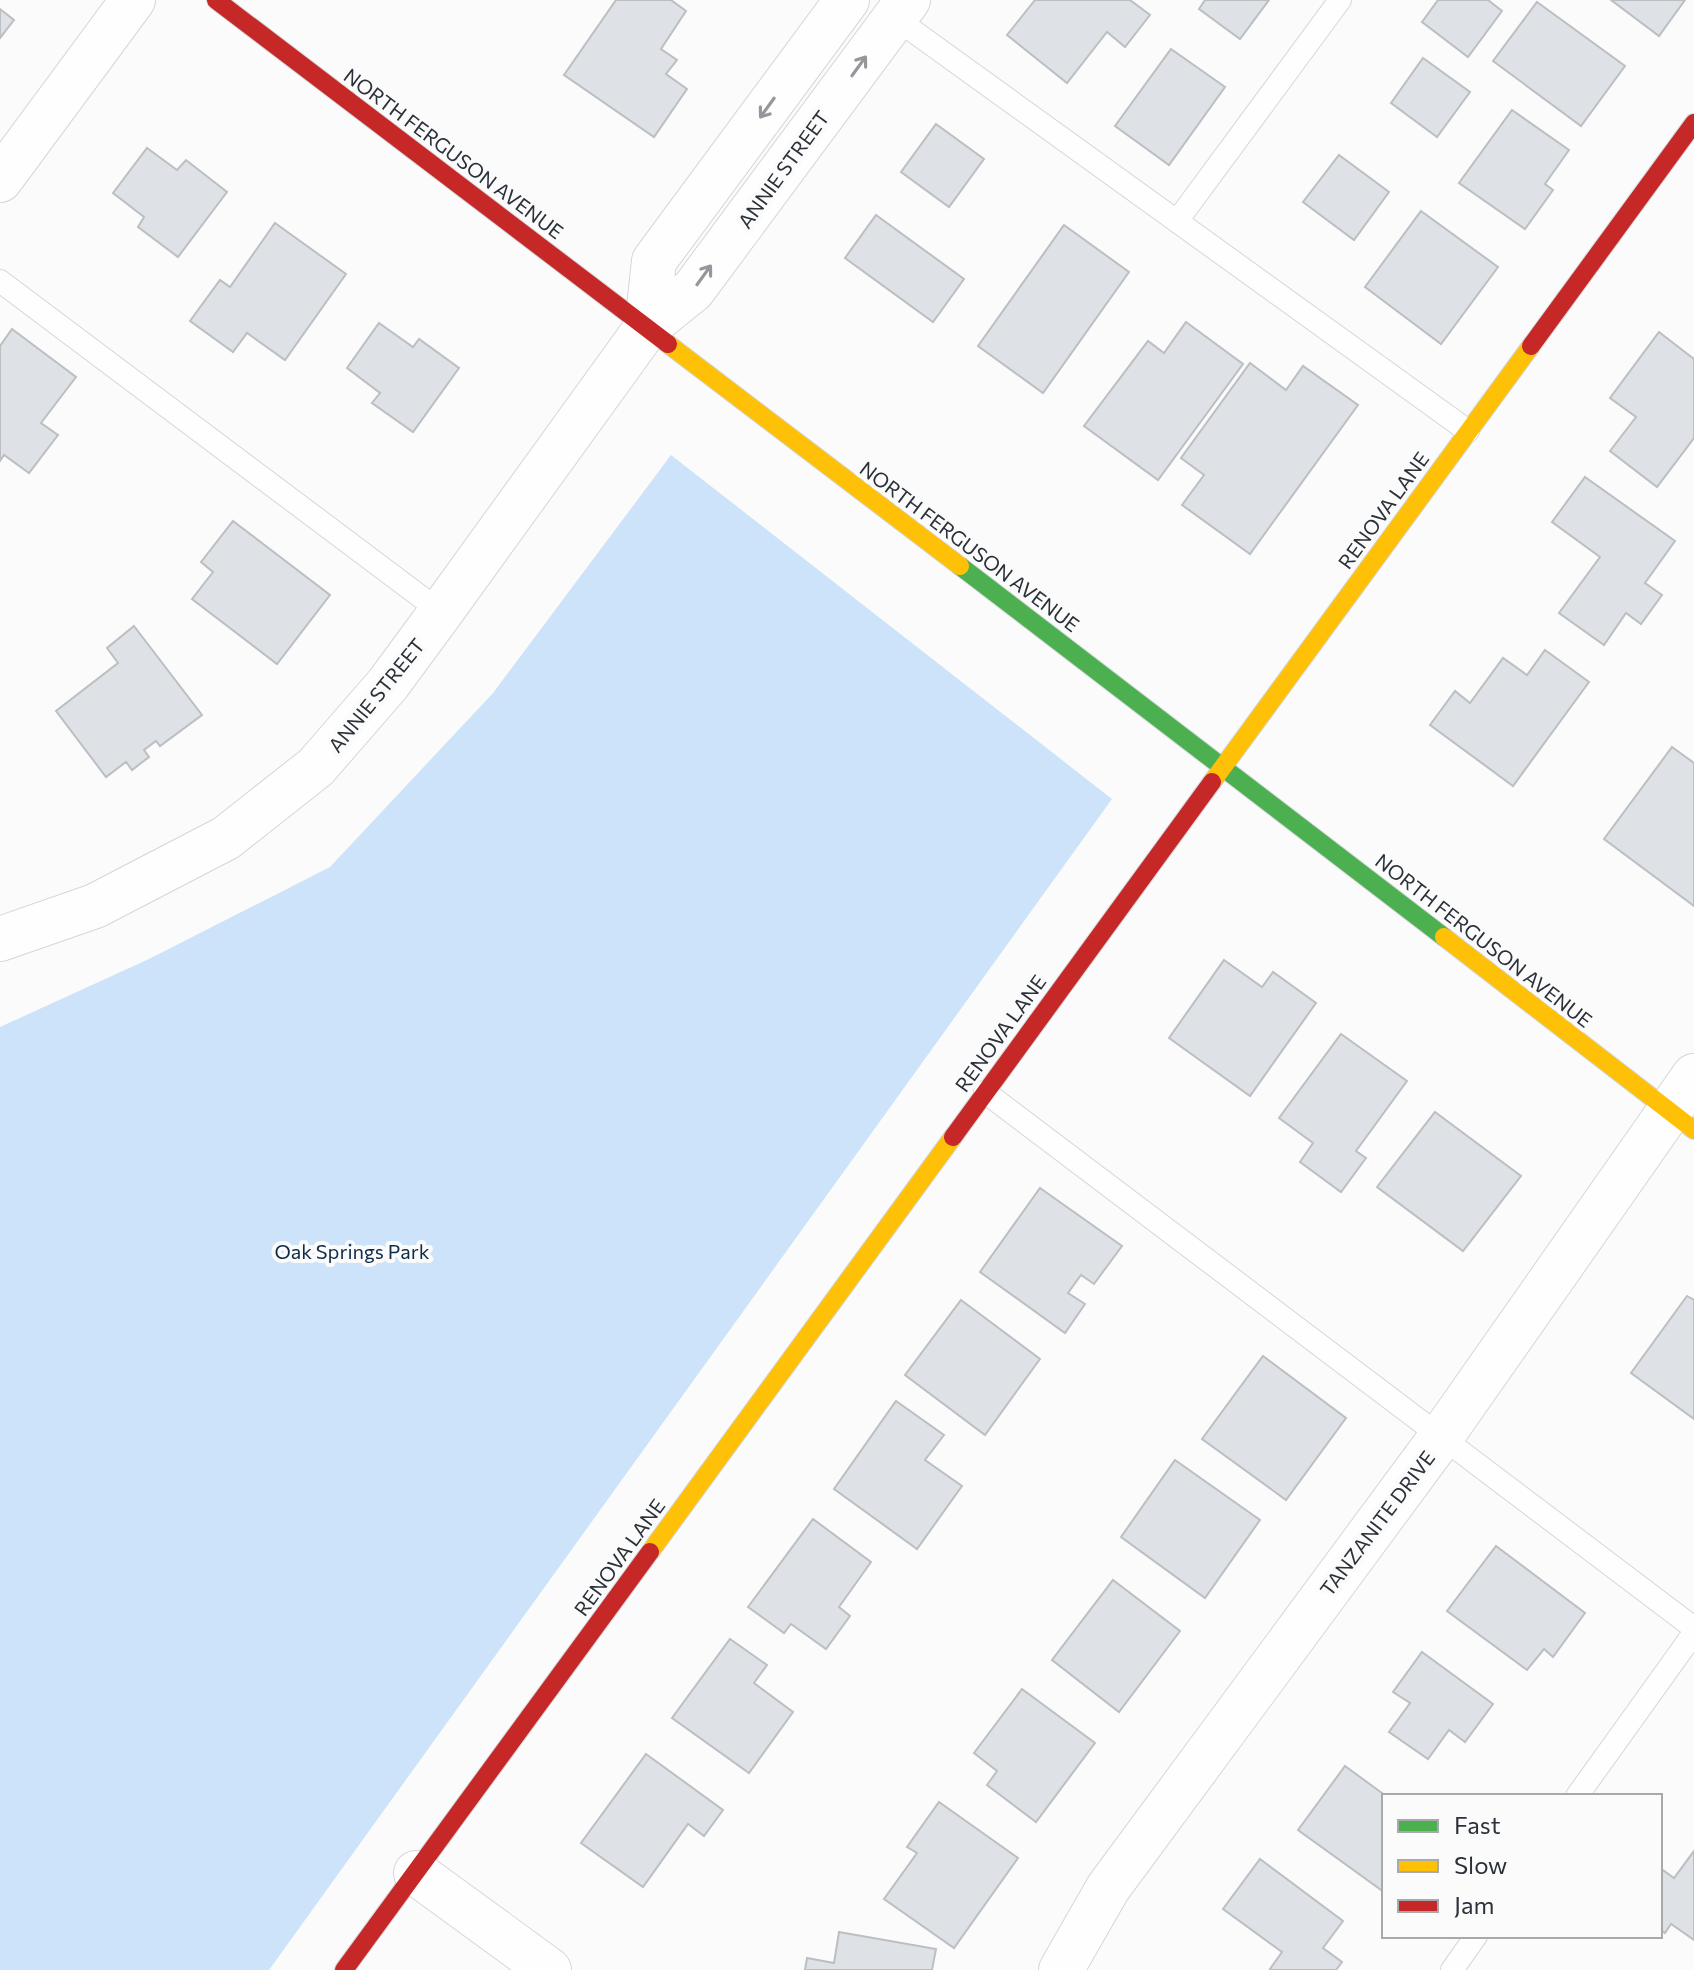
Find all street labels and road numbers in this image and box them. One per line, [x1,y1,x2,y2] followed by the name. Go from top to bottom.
[340,63,568,243] street label: NORTH FERGUSON AVENUE
[732,105,834,232] street label: ANNIE STREET
[1333,447,1433,573] street label: RENOVA LANE
[856,456,1084,636] street label: NORTH FERGUSON AVENUE
[323,633,429,757] street label: ANNIE STREET
[1371,848,1597,1032] street label: NORTH FERGUSON AVENUE
[950,970,1050,1096] street label: RENOVA LANE
[1315,1446,1439,1600] street label: TANZANITE DRIVE
[569,1494,669,1620] street label: RENOVA LANE

